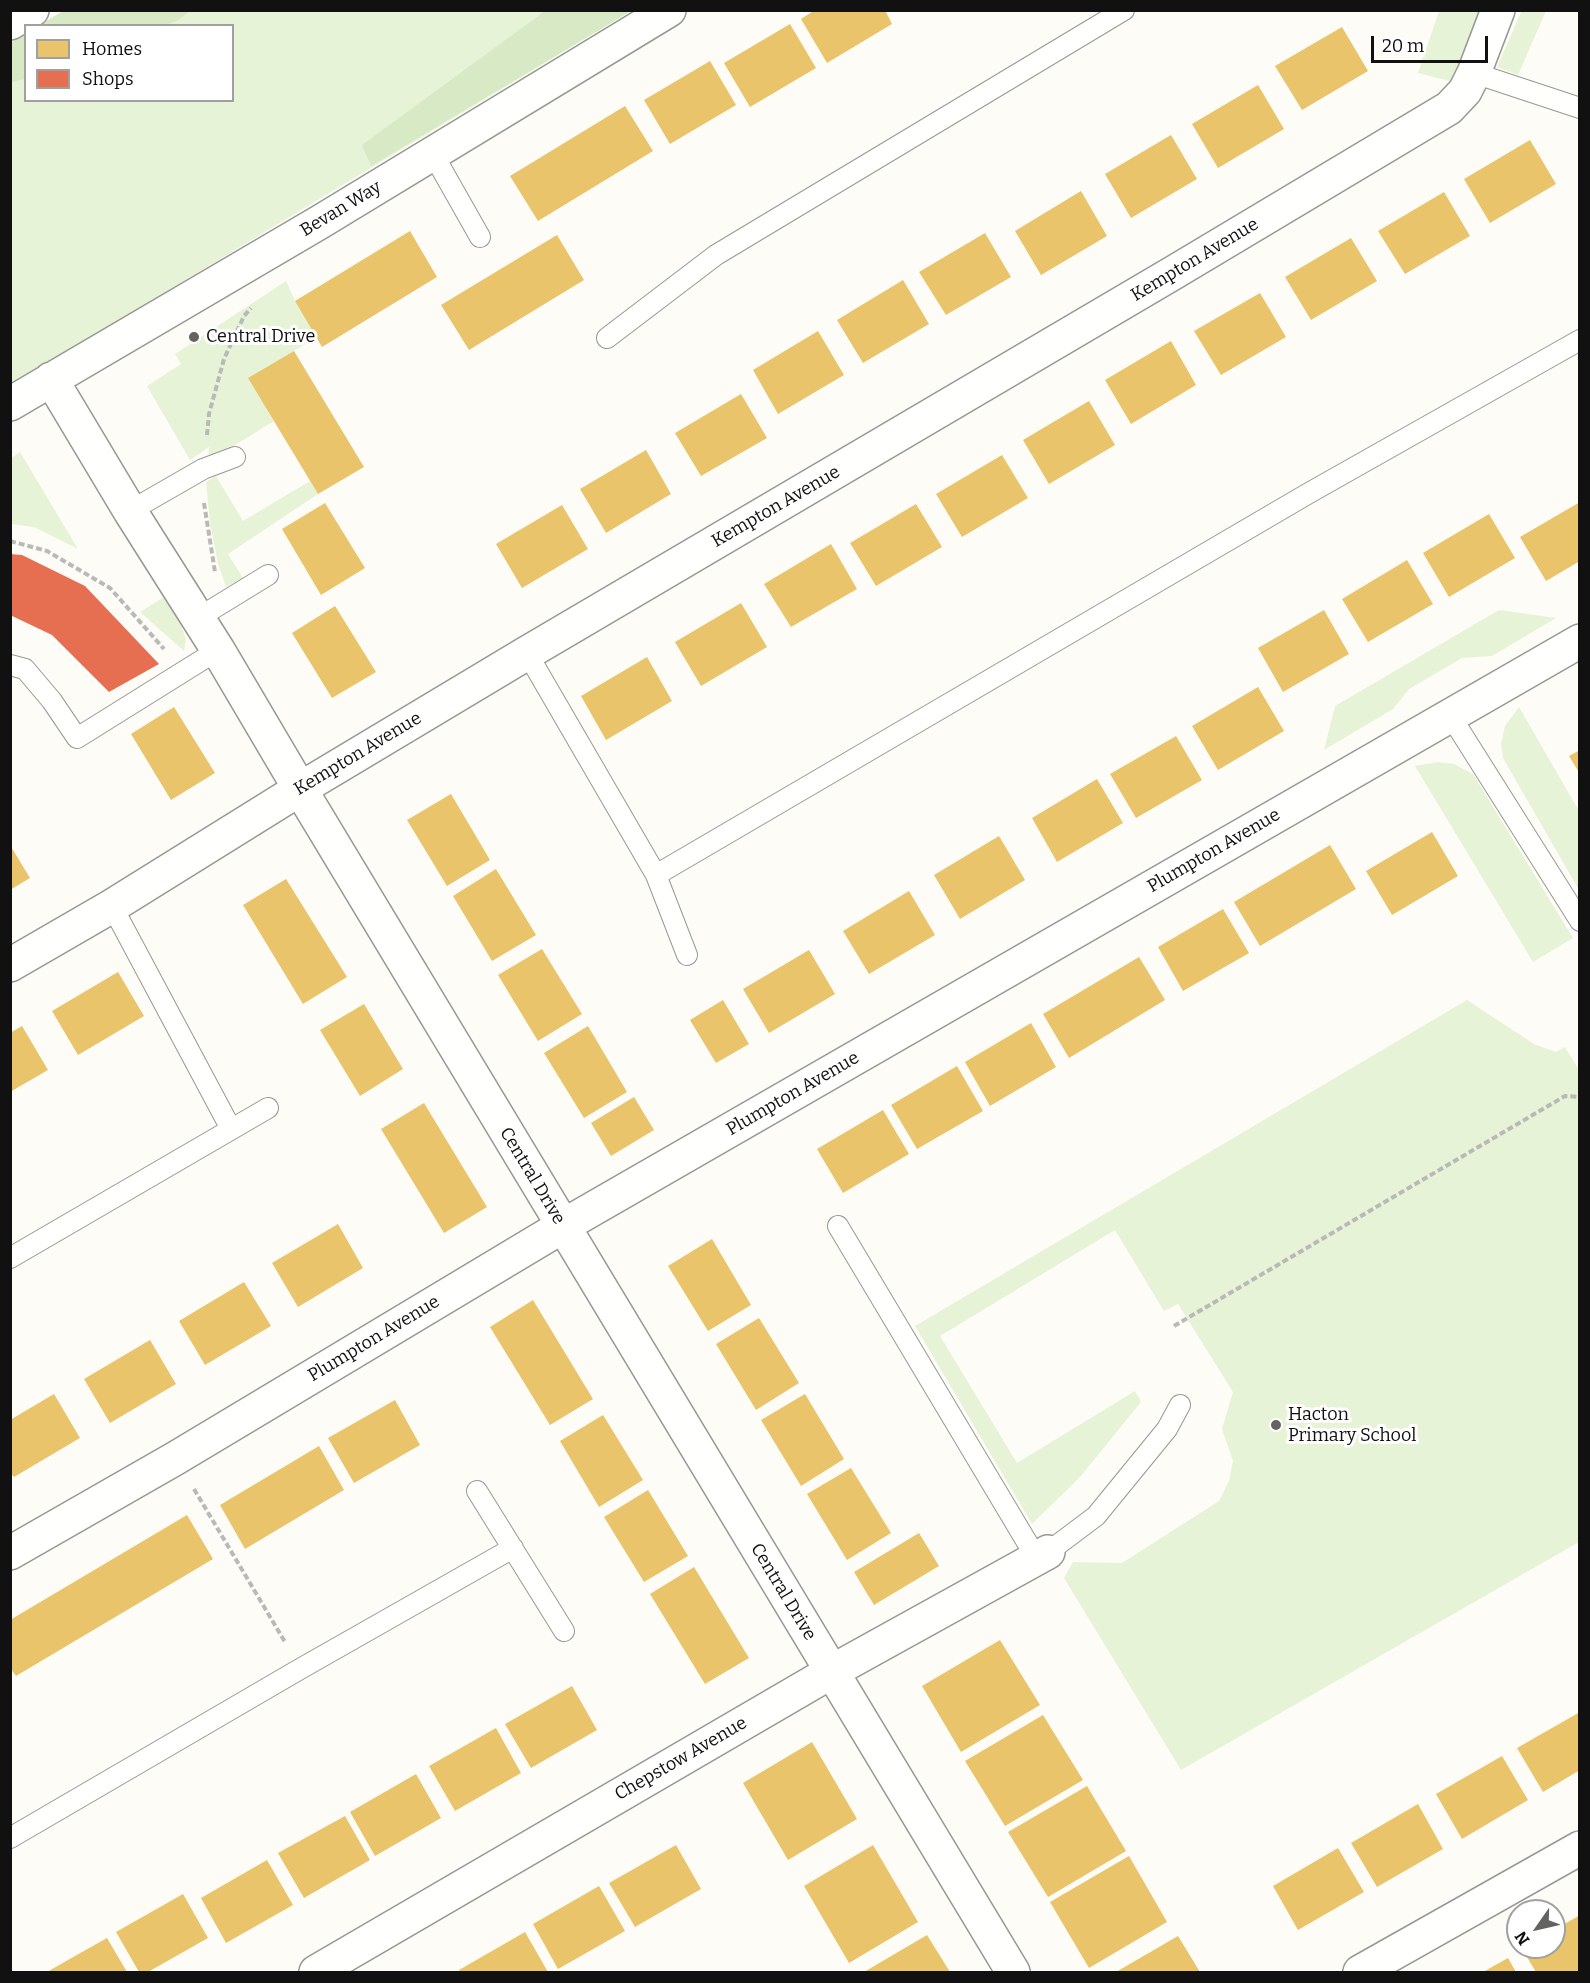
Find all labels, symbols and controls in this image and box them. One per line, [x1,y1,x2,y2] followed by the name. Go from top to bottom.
[24,24,234,102] legend
[1374,24,1491,62] scale bar
[1382,35,1424,57] text: 20 m
[82,38,142,60] text: Homes
[82,68,134,90] text: Shops
[297,176,385,242] street label: Bevan Way
[1127,213,1263,307] street label: Kempton Avenue
[206,326,315,348] place label: Central Drive
[187,330,201,344] marker: Central Drive
[708,461,844,553] street label: Kempton Avenue
[290,707,426,801] street label: Kempton Avenue
[1144,804,1284,898] street label: Plumpton Avenue
[723,1047,863,1141] street label: Plumpton Avenue
[495,1124,569,1228] street label: Central Drive
[304,1291,444,1387] street label: Plumpton Avenue
[1288,1404,1417,1446] place label: Hacton Primary School
[1269,1418,1283,1432] marker: Hacton Primary School
[746,1540,820,1644] street label: Central Drive
[611,1712,751,1806] street label: Chepstow Avenue
[1506,1899,1566,1959] north arrow
[1511,1928,1534,1949] text: N

